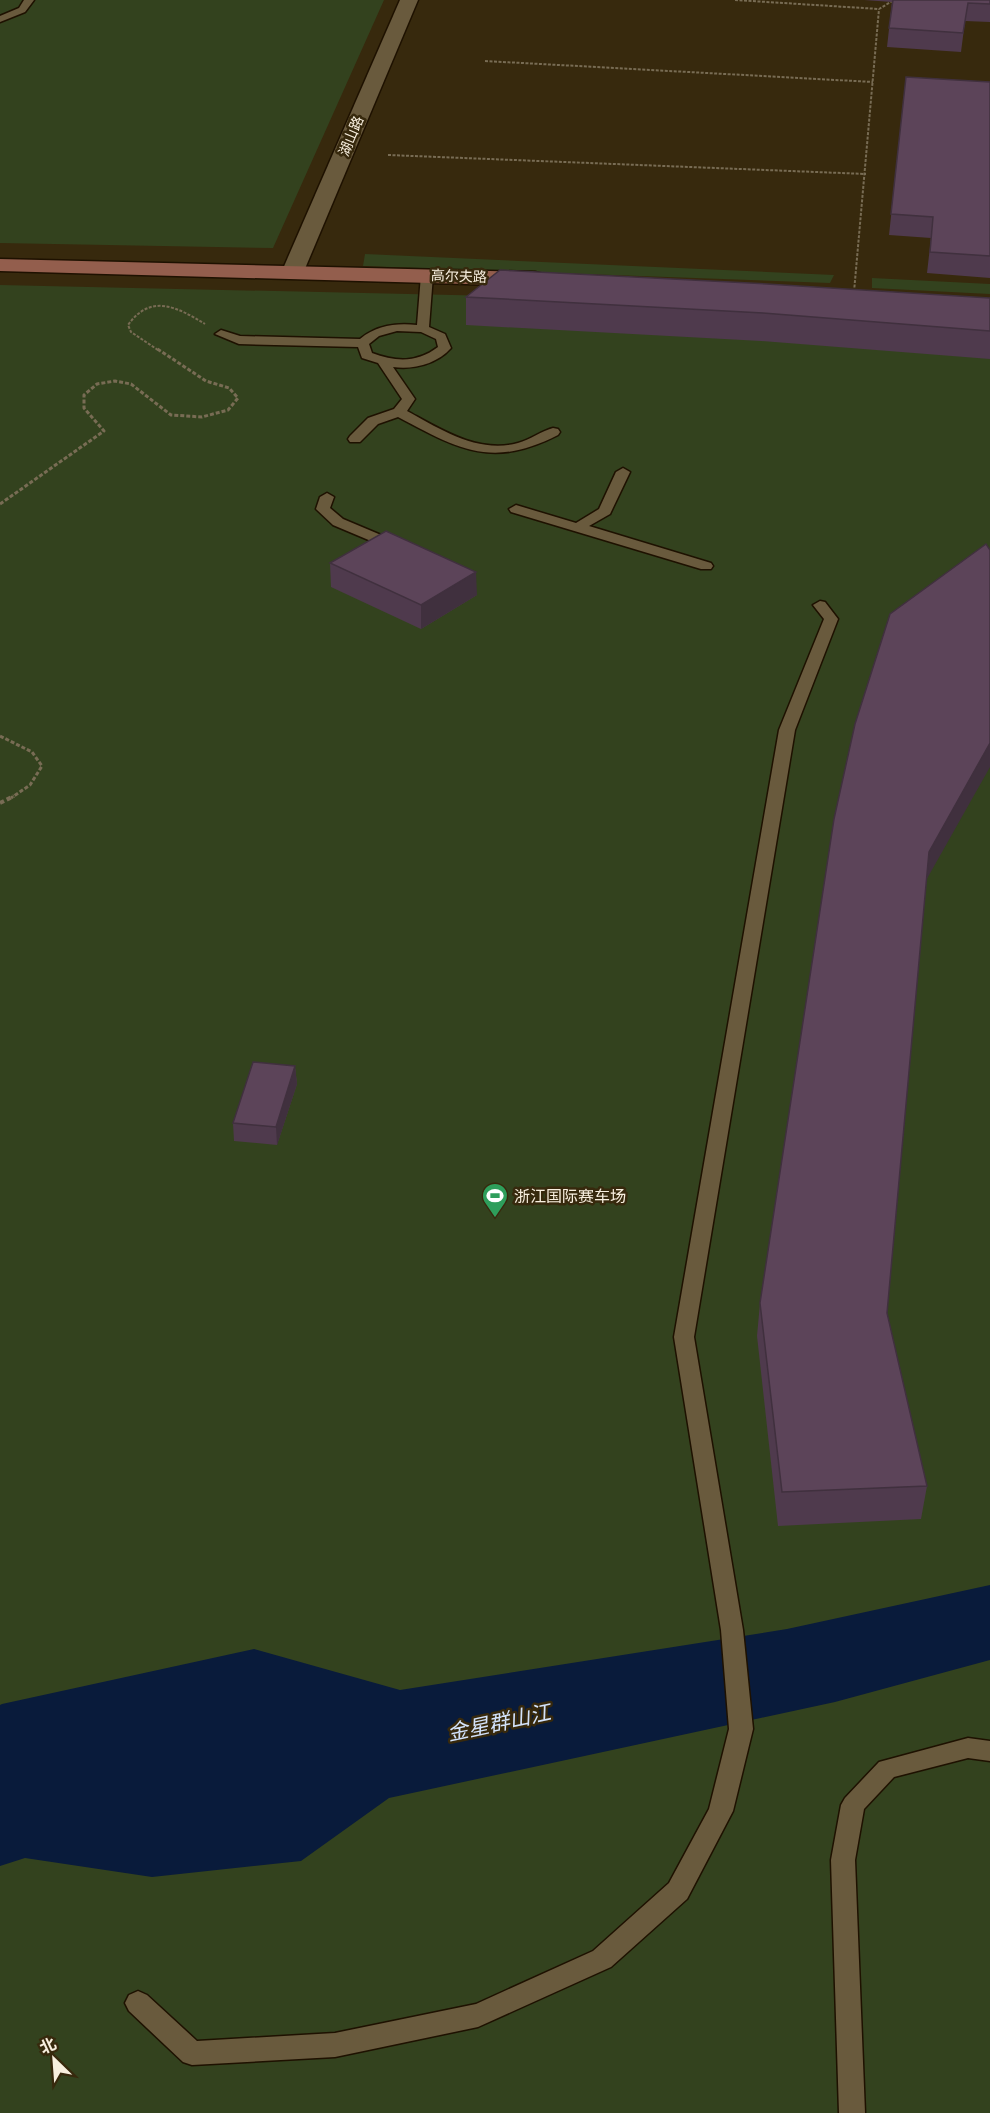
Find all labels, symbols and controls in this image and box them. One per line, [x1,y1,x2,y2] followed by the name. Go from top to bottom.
[335,114,367,159] street label: 湖山路
[431,267,487,286] street label: 高尔夫路
[480,1181,510,1219] sports icon: 浙江国际赛车场
[514,1187,626,1207] place label: 浙江国际赛车场
[445,1700,555,1747] water label: 金星群山江
[24,2029,84,2089] north arrow
[37,2034,60,2059] text: 北

